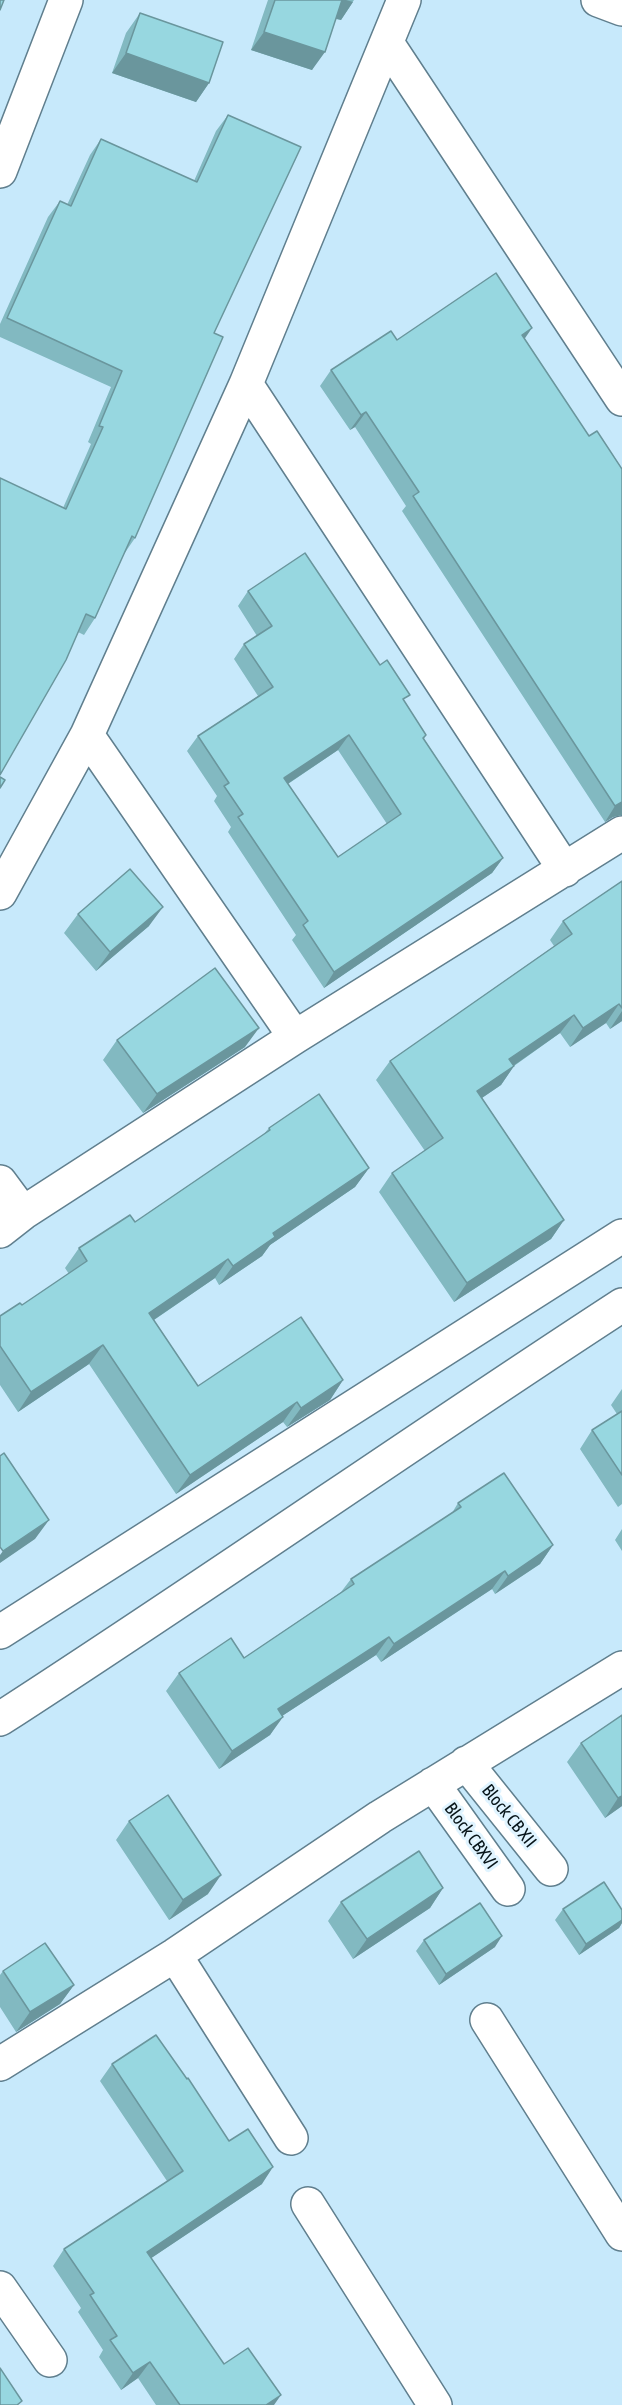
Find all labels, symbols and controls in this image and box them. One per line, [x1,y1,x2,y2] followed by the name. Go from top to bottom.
[477,1780,541,1852] street label: Block CB XII
[440,1799,502,1873] street label: Block CBXVI

